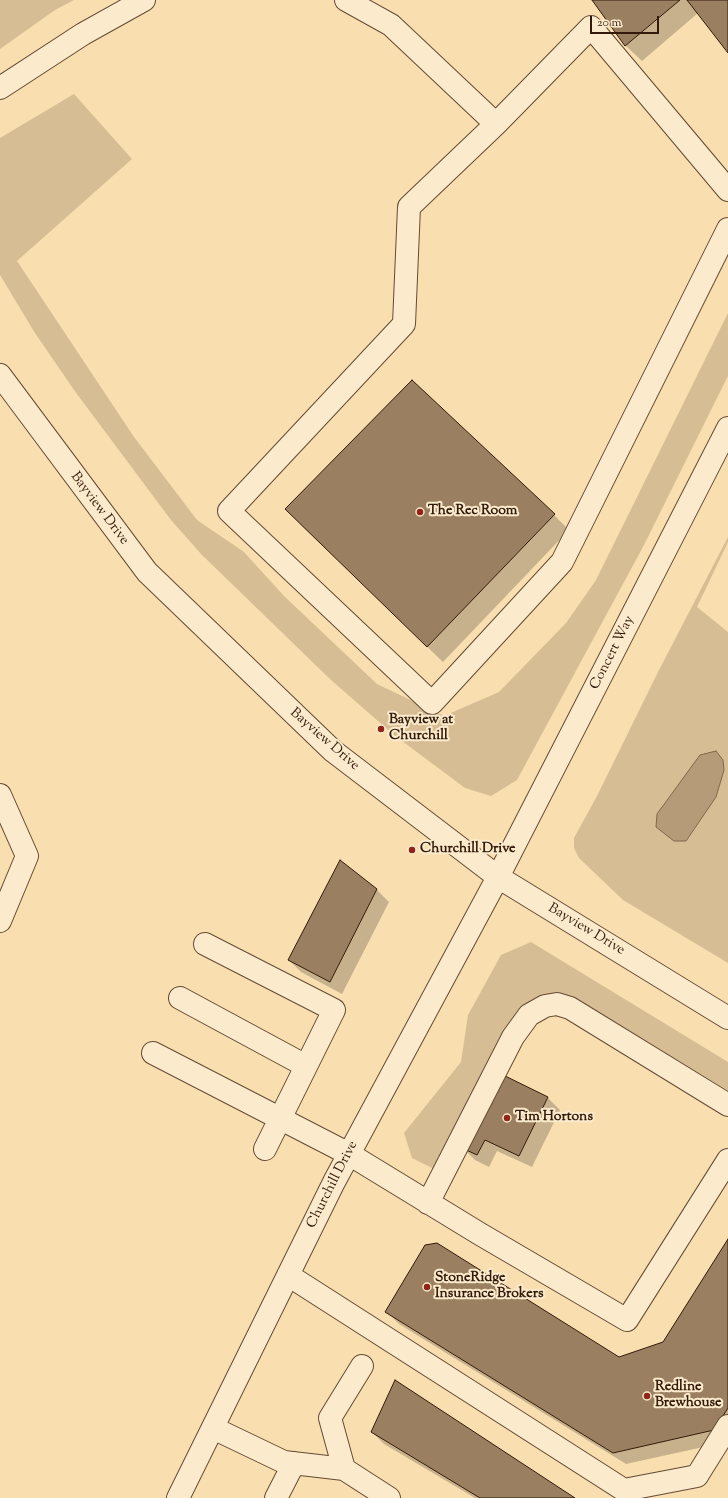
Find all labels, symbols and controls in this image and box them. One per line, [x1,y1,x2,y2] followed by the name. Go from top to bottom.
[592,8,661,34] scale bar
[597,14,621,32] text: 20 m
[66,469,132,549] street label: Bayview Drive
[428,504,517,520] place label: The Rec Room
[415,507,425,517] marker: The Rec Room
[587,613,639,693] street label: Concert Way
[286,705,362,775] street label: Bayview Drive
[389,713,453,746] place label: Bayview at Churchill
[376,724,386,734] marker: Bayview at Churchill
[420,842,516,858] place label: Churchill Drive
[407,845,417,855] marker: Churchill Drive
[545,900,627,960] street label: Bayview Drive
[515,1110,593,1126] place label: Tim Hortons
[502,1113,512,1123] marker: Tim Hortons
[304,1139,362,1231] street label: Churchill Drive
[435,1271,543,1304] place label: StoneRidge Insurance Brokers
[422,1282,432,1292] marker: StoneRidge Insurance Brokers
[655,1380,722,1412] place label: Redline Brewhouse
[642,1391,652,1401] marker: Redline Brewhouse

